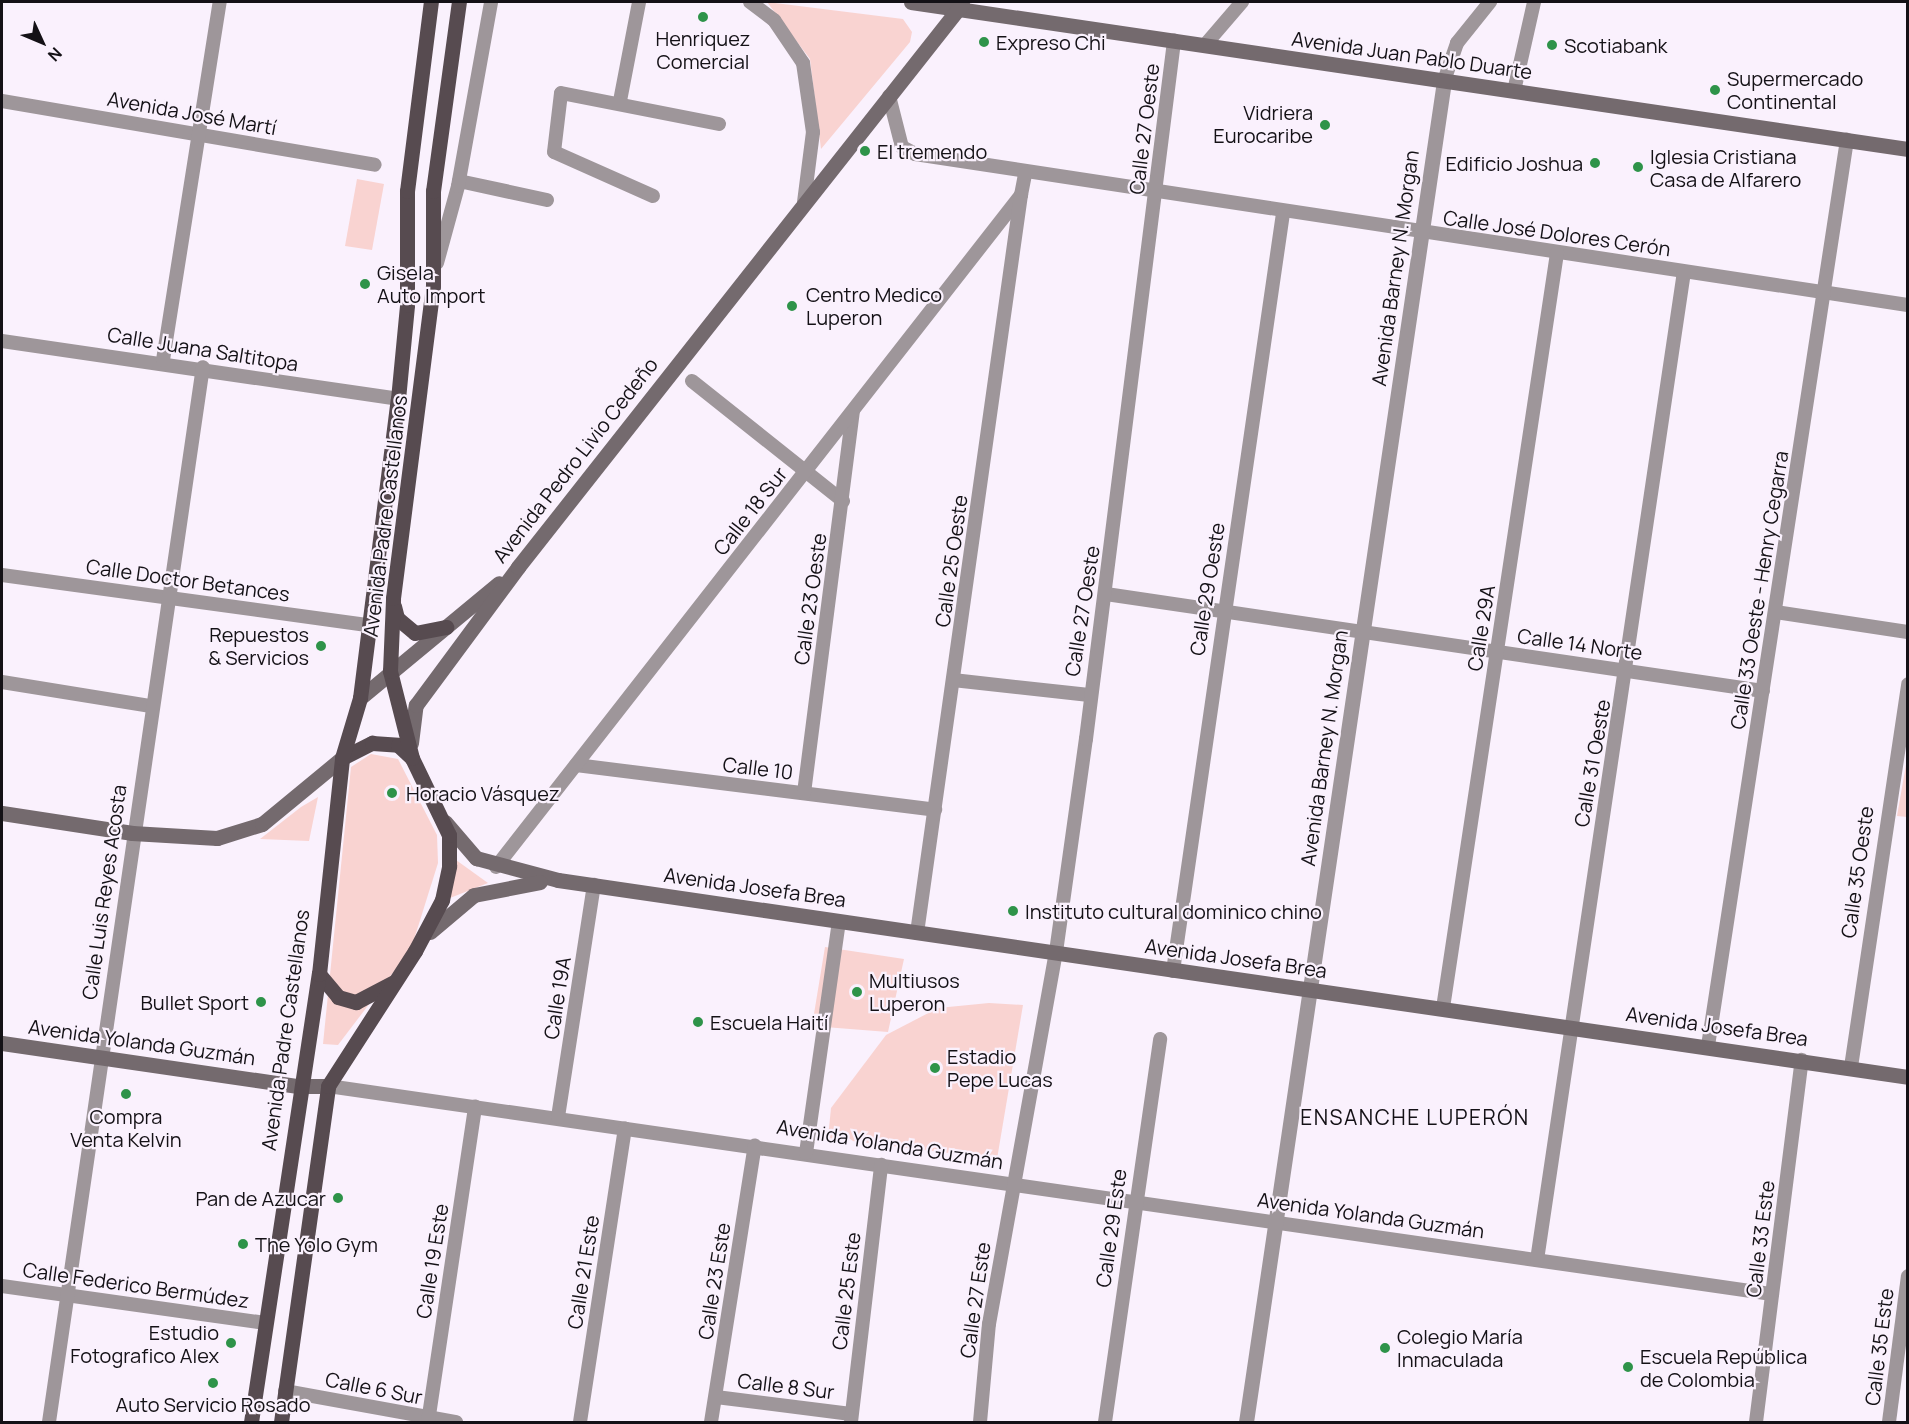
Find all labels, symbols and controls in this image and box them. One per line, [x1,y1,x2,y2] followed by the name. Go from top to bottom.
[696,10,710,24] marker: Henriquez Comercial
[12,12,72,72] north arrow
[1290,26,1534,84] street label: Avenida Juan Pablo Duarte
[656,27,750,74] place label: Henriquez Comercial
[996,30,1106,54] place label: Expreso Chi
[1564,33,1667,57] place label: Scotiabank
[977,35,991,49] marker: Expreso Chi
[1545,38,1559,52] marker: Scotiabank
[43,43,67,66] text: N
[1124,62,1164,196] street label: Calle 27 Oeste
[1727,66,1863,113] place label: Supermercado Continental
[1708,83,1722,97] marker: Supermercado Continental
[105,86,279,140] street label: Avenida José Martí
[1213,101,1313,148] place label: Vidriera Eurocaribe
[1318,118,1332,132] marker: Vidriera Eurocaribe
[877,139,987,163] place label: El tremendo
[858,144,872,158] marker: El tremendo
[1650,144,1801,191] place label: Iglesia Cristiana Casa de Alfarero
[1367,148,1423,388] street label: Avenida Barney N. Morgan
[1445,151,1583,175] place label: Edificio Joshua
[1588,156,1602,170] marker: Edificio Joshua
[1631,160,1645,174] marker: Iglesia Cristiana Casa de Alfarero
[1442,205,1672,261] street label: Calle José Dolores Cerón
[377,260,486,307] place label: Gisela Auto Import
[358,277,372,291] marker: Gisela Auto Import
[806,282,942,329] place label: Centro Medico Luperon
[783,297,801,315] marker: Centro Medico Luperon
[106,322,300,376] street label: Calle Juana Saltitopa
[487,353,663,567] street label: Avenida Pedro Livio Cedeño
[358,394,412,638] street label: Avenida Padre Castellanos
[1725,449,1793,731] street label: Calle 33 Oeste - Henry Cegarra
[708,462,792,560] street label: Calle 18 Sur
[930,493,972,629] street label: Calle 25 Oeste
[1185,521,1229,657] street label: Calle 29 Oeste
[789,532,831,666] street label: Calle 23 Oeste
[1060,544,1104,678] street label: Calle 27 Oeste
[85,554,291,606] street label: Calle Doctor Betances
[1462,583,1500,673] street label: Calle 29A
[208,622,309,669] place label: Repuestos & Servicios
[1516,623,1644,665] street label: Calle 14 Norte
[1296,628,1352,868] street label: Avenida Barney N. Morgan
[314,639,328,653] marker: Repuestos & Servicios
[1569,697,1615,829] street label: Calle 31 Oeste
[722,752,794,784] street label: Calle 10
[406,781,559,805] place label: Horacio Vásquez
[77,783,131,1001] street label: Calle Luis Reyes Acosta
[383,784,401,802] marker: Horacio Vásquez
[1836,804,1878,940] street label: Calle 35 Oeste
[662,862,848,912] street label: Avenida Josefa Brea
[1025,899,1322,923] place label: Instituto cultural dominico chino
[1006,904,1020,918] marker: Instituto cultural dominico chino
[256,908,314,1152] street label: Avenida Padre Castellanos
[1143,933,1329,983] street label: Avenida Josefa Brea
[539,955,575,1041] street label: Calle 19A
[869,969,960,1016] place label: Multiusos Luperon
[850,985,864,999] marker: Multiusos Luperon
[141,990,249,1014] place label: Bullet Sport
[254,995,268,1009] marker: Bullet Sport
[1624,1001,1810,1051] street label: Avenida Josefa Brea
[710,1010,828,1034] place label: Escuela Haití
[27,1014,257,1070] street label: Avenida Yolanda Guzmán
[691,1015,705,1029] marker: Escuela Haití
[947,1044,1053,1091] place label: Estadio Pepe Lucas
[928,1061,942,1075] marker: Estadio Pepe Lucas
[119,1087,133,1101] marker: Compra Venta Kelvin
[70,1104,182,1151] place label: Compra Venta Kelvin
[1300,1104,1530,1130] district label: ENSANCHE LUPERÓN
[775,1114,1005,1174] street label: Avenida Yolanda Guzmán
[1091,1167,1131,1289] street label: Calle 29 Este
[1741,1179,1779,1299] street label: Calle 33 Este
[195,1186,326,1210] place label: Pan de Azucar
[1256,1187,1486,1243] street label: Avenida Yolanda Guzmán
[331,1191,345,1205] marker: Pan de Azucar
[411,1202,453,1320] street label: Calle 19 Este
[562,1213,604,1331] street label: Calle 21 Este
[693,1221,735,1341] street label: Calle 23 Este
[827,1231,865,1351] street label: Calle 25 Este
[255,1232,378,1256] place label: The Yolo Gym
[236,1237,250,1251] marker: The Yolo Gym
[955,1240,995,1360] street label: Calle 27 Este
[21,1257,251,1313] street label: Calle Federico Bermúdez
[1860,1287,1898,1407] street label: Calle 35 Este
[70,1320,219,1367] place label: Estudio Fotografico Alex
[1397,1324,1523,1371] place label: Colegio María Inmaculada
[224,1336,238,1350] marker: Estudio Fotografico Alex
[1378,1341,1392,1355] marker: Colegio María Inmaculada
[1640,1344,1807,1391] place label: Escuela República de Colombia
[1621,1360,1635,1374] marker: Escuela República de Colombia
[323,1367,425,1409] street label: Calle 6 Sur
[736,1368,836,1404] street label: Calle 8 Sur
[206,1376,220,1390] marker: Auto Servicio Rosado
[116,1392,310,1416] place label: Auto Servicio Rosado

